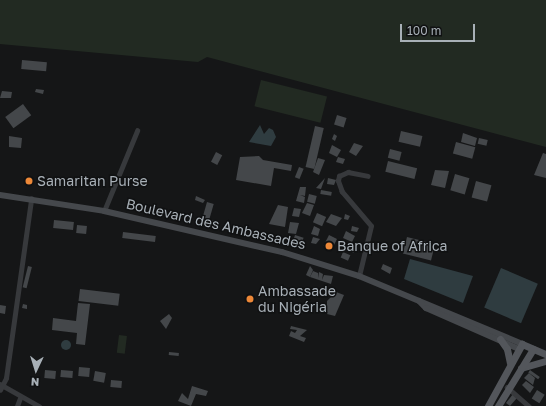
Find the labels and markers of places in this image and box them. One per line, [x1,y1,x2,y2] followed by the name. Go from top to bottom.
[37,173,148,189] place label: Samaritan Purse
[24,176,34,186] marker: Samaritan Purse
[337,238,447,254] place label: Banque of Africa
[324,241,334,251] marker: Banque of Africa
[258,283,336,316] place label: Ambassade du Nigéria
[245,294,255,304] marker: Ambassade du Nigéria

